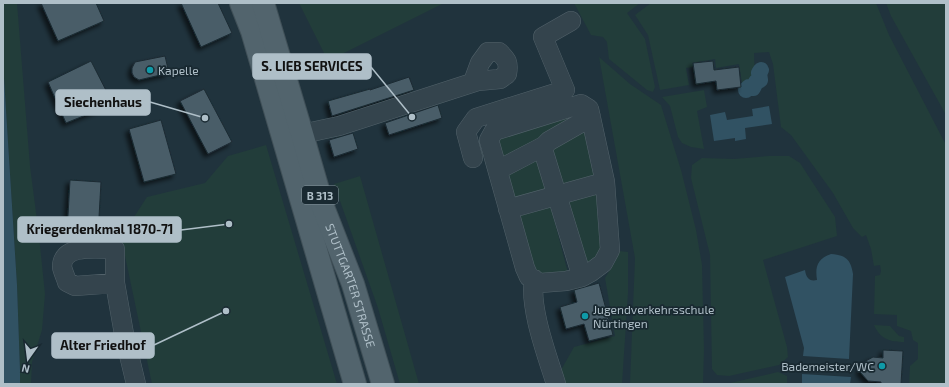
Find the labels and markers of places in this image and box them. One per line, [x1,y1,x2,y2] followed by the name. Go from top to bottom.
[253,54,371,79] callout: S. LIEB SERVICES
[158,63,199,77] place label: Kapelle
[145,65,155,75] marker: Kapelle
[56,90,150,115] callout: Siechenhaus
[18,217,181,242] callout: Kriegerdenkmal 1870-71
[593,302,714,330] place label: Jugendverkehrsschule Nürtingen
[580,311,590,321] marker: Jugendverkehrsschule Nürtingen
[52,333,154,358] callout: Alter Friedhof
[781,359,874,373] place label: Bademeister/WC
[877,361,887,371] marker: Bademeister/WC

